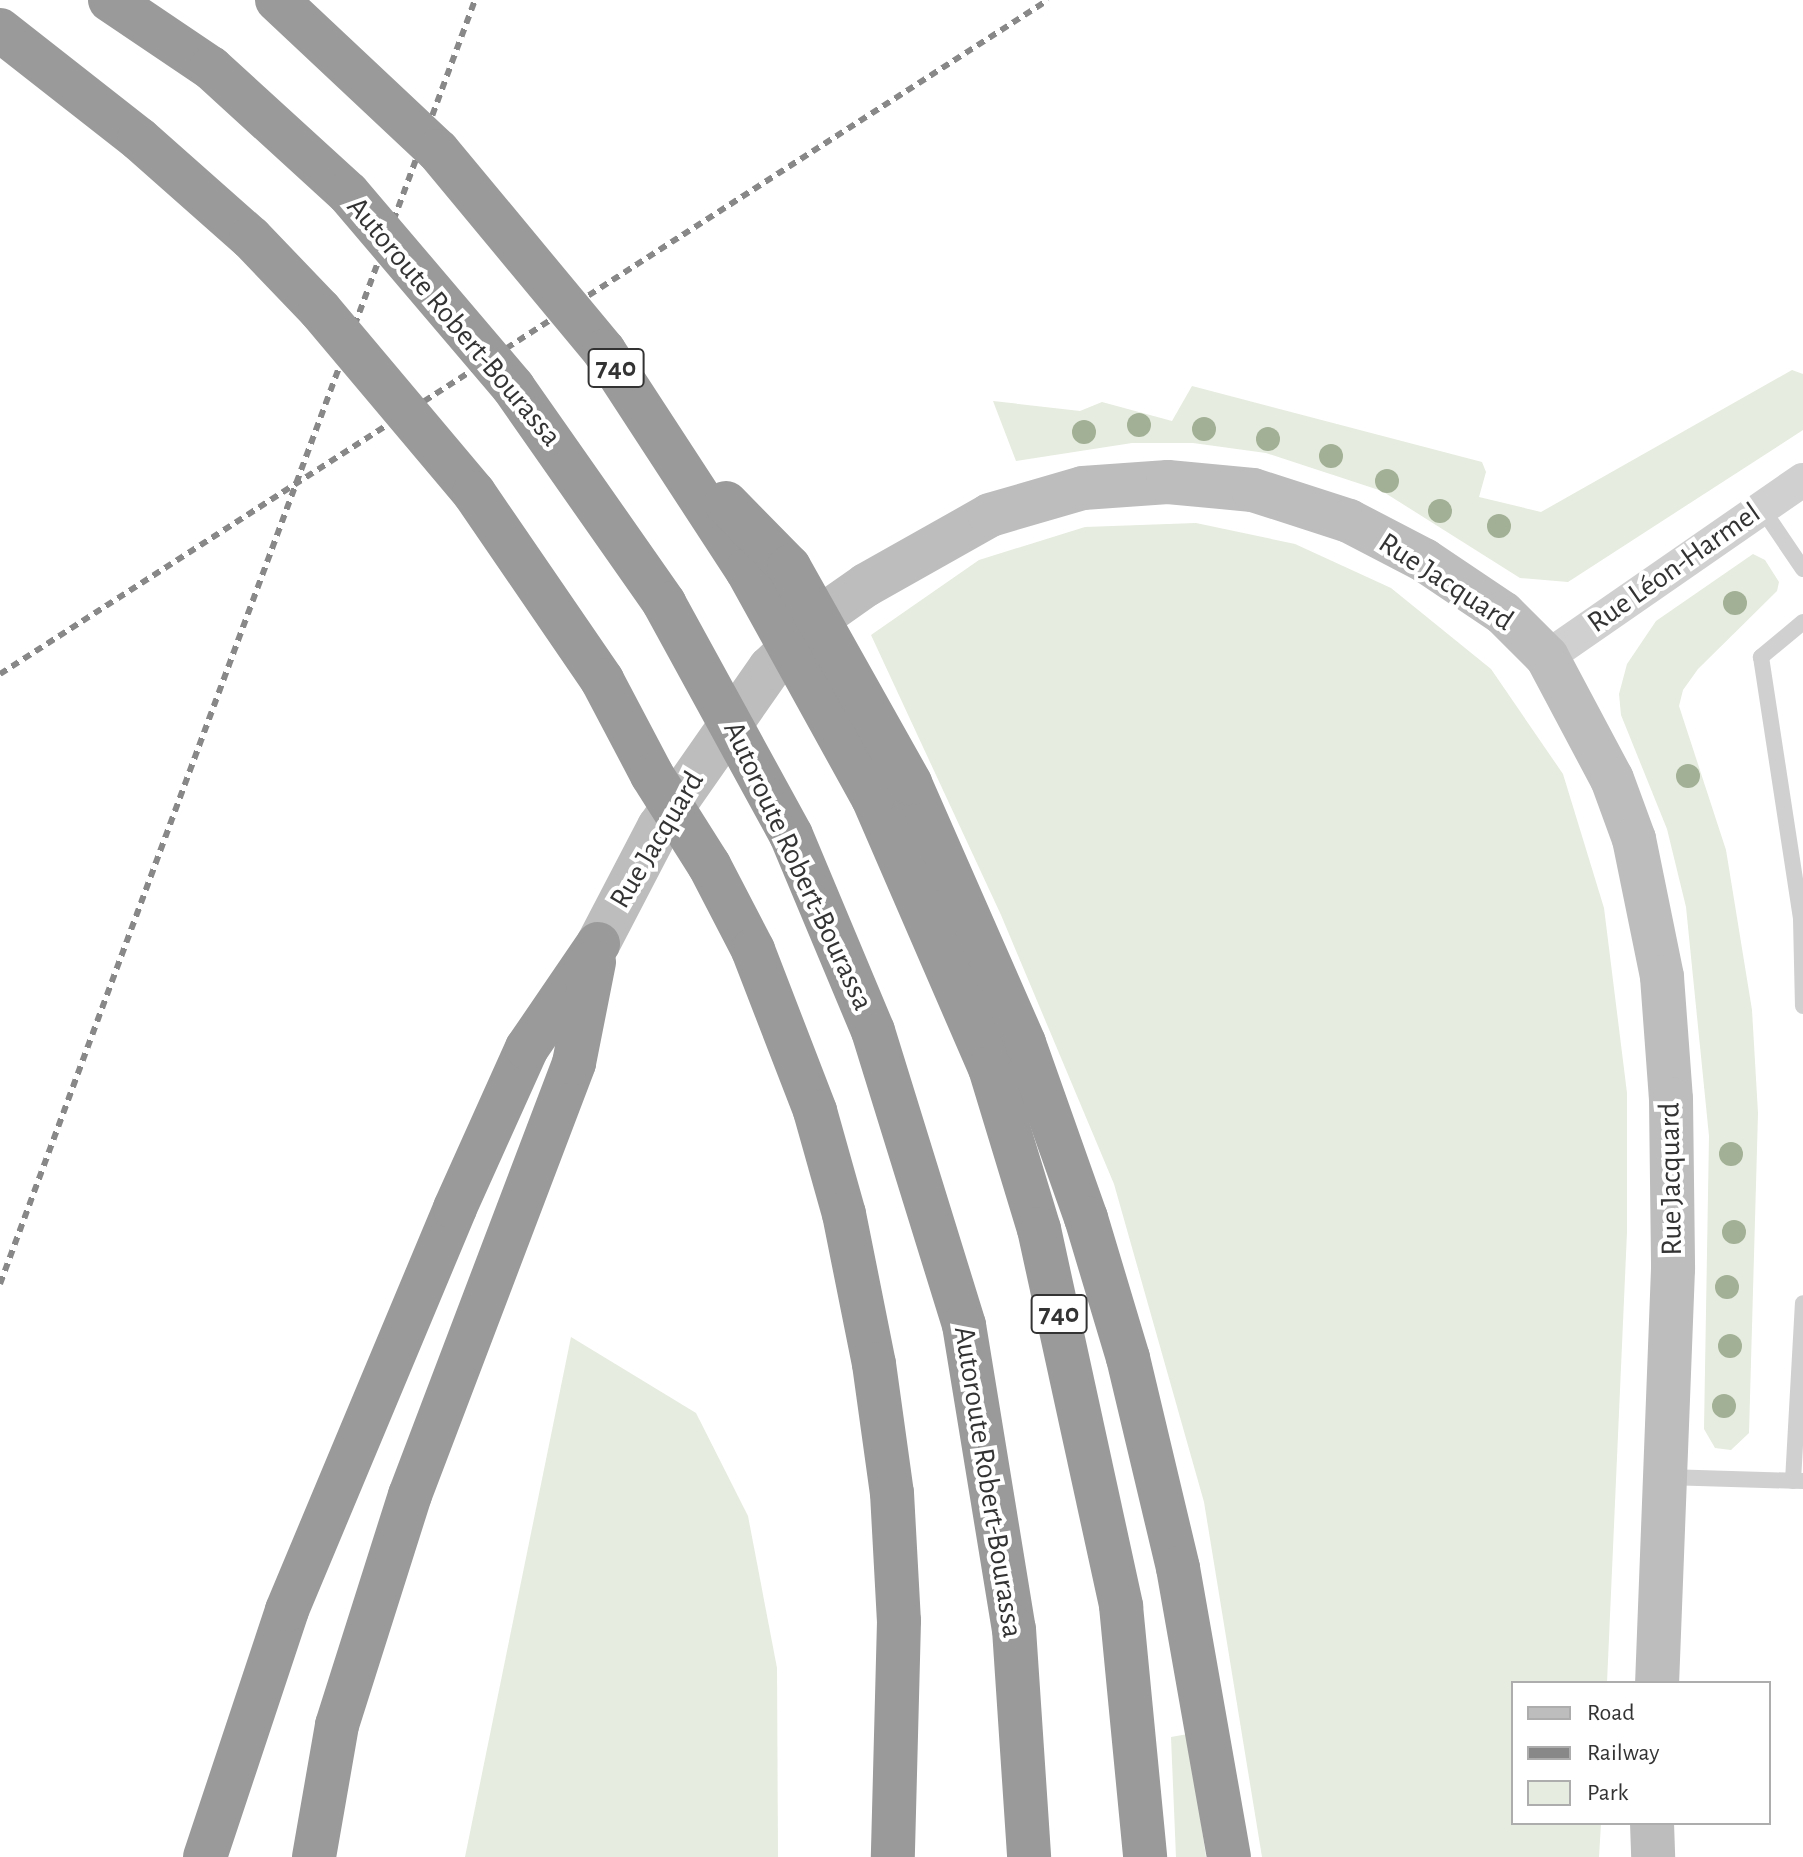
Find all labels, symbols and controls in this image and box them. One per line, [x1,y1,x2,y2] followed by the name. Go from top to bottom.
[339,190,569,454] street label: Autoroute Robert-Bourassa
[586,344,646,392] road number: 740
[1581,495,1767,641] street label: Rue Léon-Harmel
[1372,525,1520,639] street label: Rue Jacquard
[715,716,881,1016] street label: Autoroute Robert-Bourassa
[602,765,712,915] street label: Rue Jacquard
[1652,1102,1690,1256] street label: Rue Jacquard
[1029,1290,1089,1338] road number: 740
[946,1324,1030,1640] street label: Autoroute Robert-Bourassa
[1511,1681,1771,1825] legend
[1587,1701,1635,1725] text: Road
[1587,1741,1659,1765] text: Railway
[1587,1781,1628,1805] text: Park

